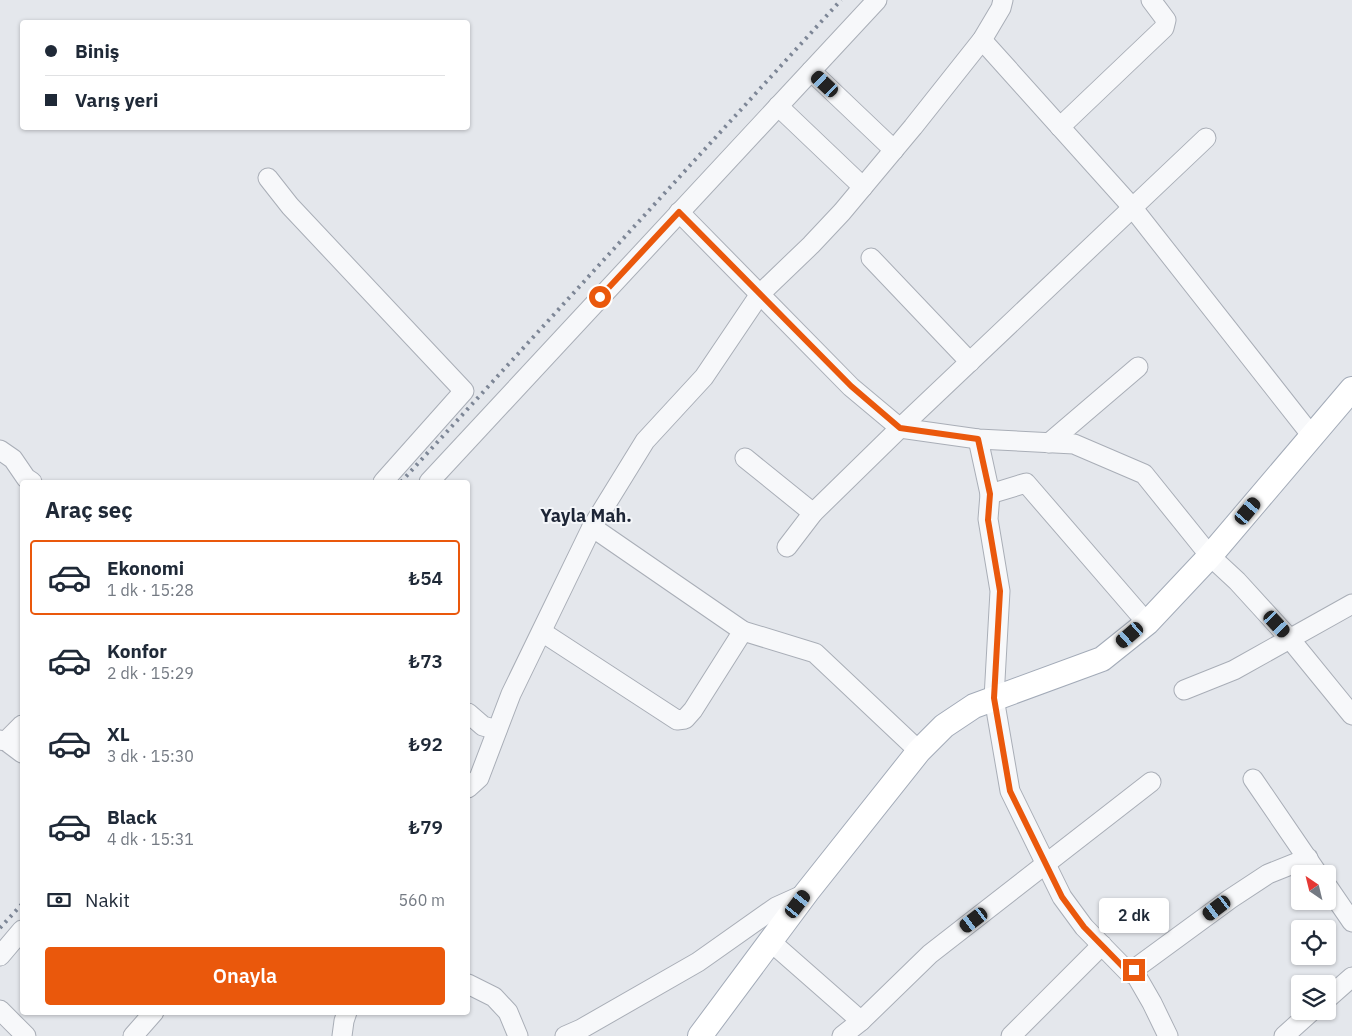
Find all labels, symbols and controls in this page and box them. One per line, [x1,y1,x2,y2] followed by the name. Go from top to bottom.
[75,39,119,63] text: Biniş
[808,68,841,100] car
[75,88,158,112] text: Varış yeri
[589,286,611,308] route start
[45,495,133,524] text: Araç seç
[1232,495,1263,527] car
[540,504,632,527] district label: Yayla Mah.
[47,555,92,600] icon: car
[107,556,184,580] text: Ekonomi
[409,566,443,590] text: ₺54
[107,580,194,600] text: 1 dk · 15:28
[1261,608,1292,640] car
[1113,619,1146,651] car
[47,638,92,683] icon: car
[107,639,167,663] text: Konfor
[409,649,443,673] text: ₺73
[107,663,194,683] text: 2 dk · 15:29
[47,721,92,766] icon: car
[107,722,130,746] text: XL
[409,732,443,756] text: ₺92
[107,746,194,766] text: 3 dk · 15:30
[47,804,92,849] icon: car
[107,805,157,829] text: Black
[409,815,443,839] text: ₺79
[107,829,194,849] text: 4 dk · 15:31
[1291,865,1336,910] north arrow
[1291,865,1336,1020] map controls
[45,886,73,914] icon: cash
[85,888,130,912] text: Nakit
[782,888,813,920] car
[398,890,445,910] text: 560 m
[1200,893,1233,923] car
[1099,898,1169,932] callout: 2 dk
[957,905,990,935] car
[1118,905,1150,925] text: 2 dk
[1291,920,1336,965] button: locate
[45,947,445,1005] button: Onayla
[1123,959,1145,981] route end
[1291,975,1336,1020] button: layers

